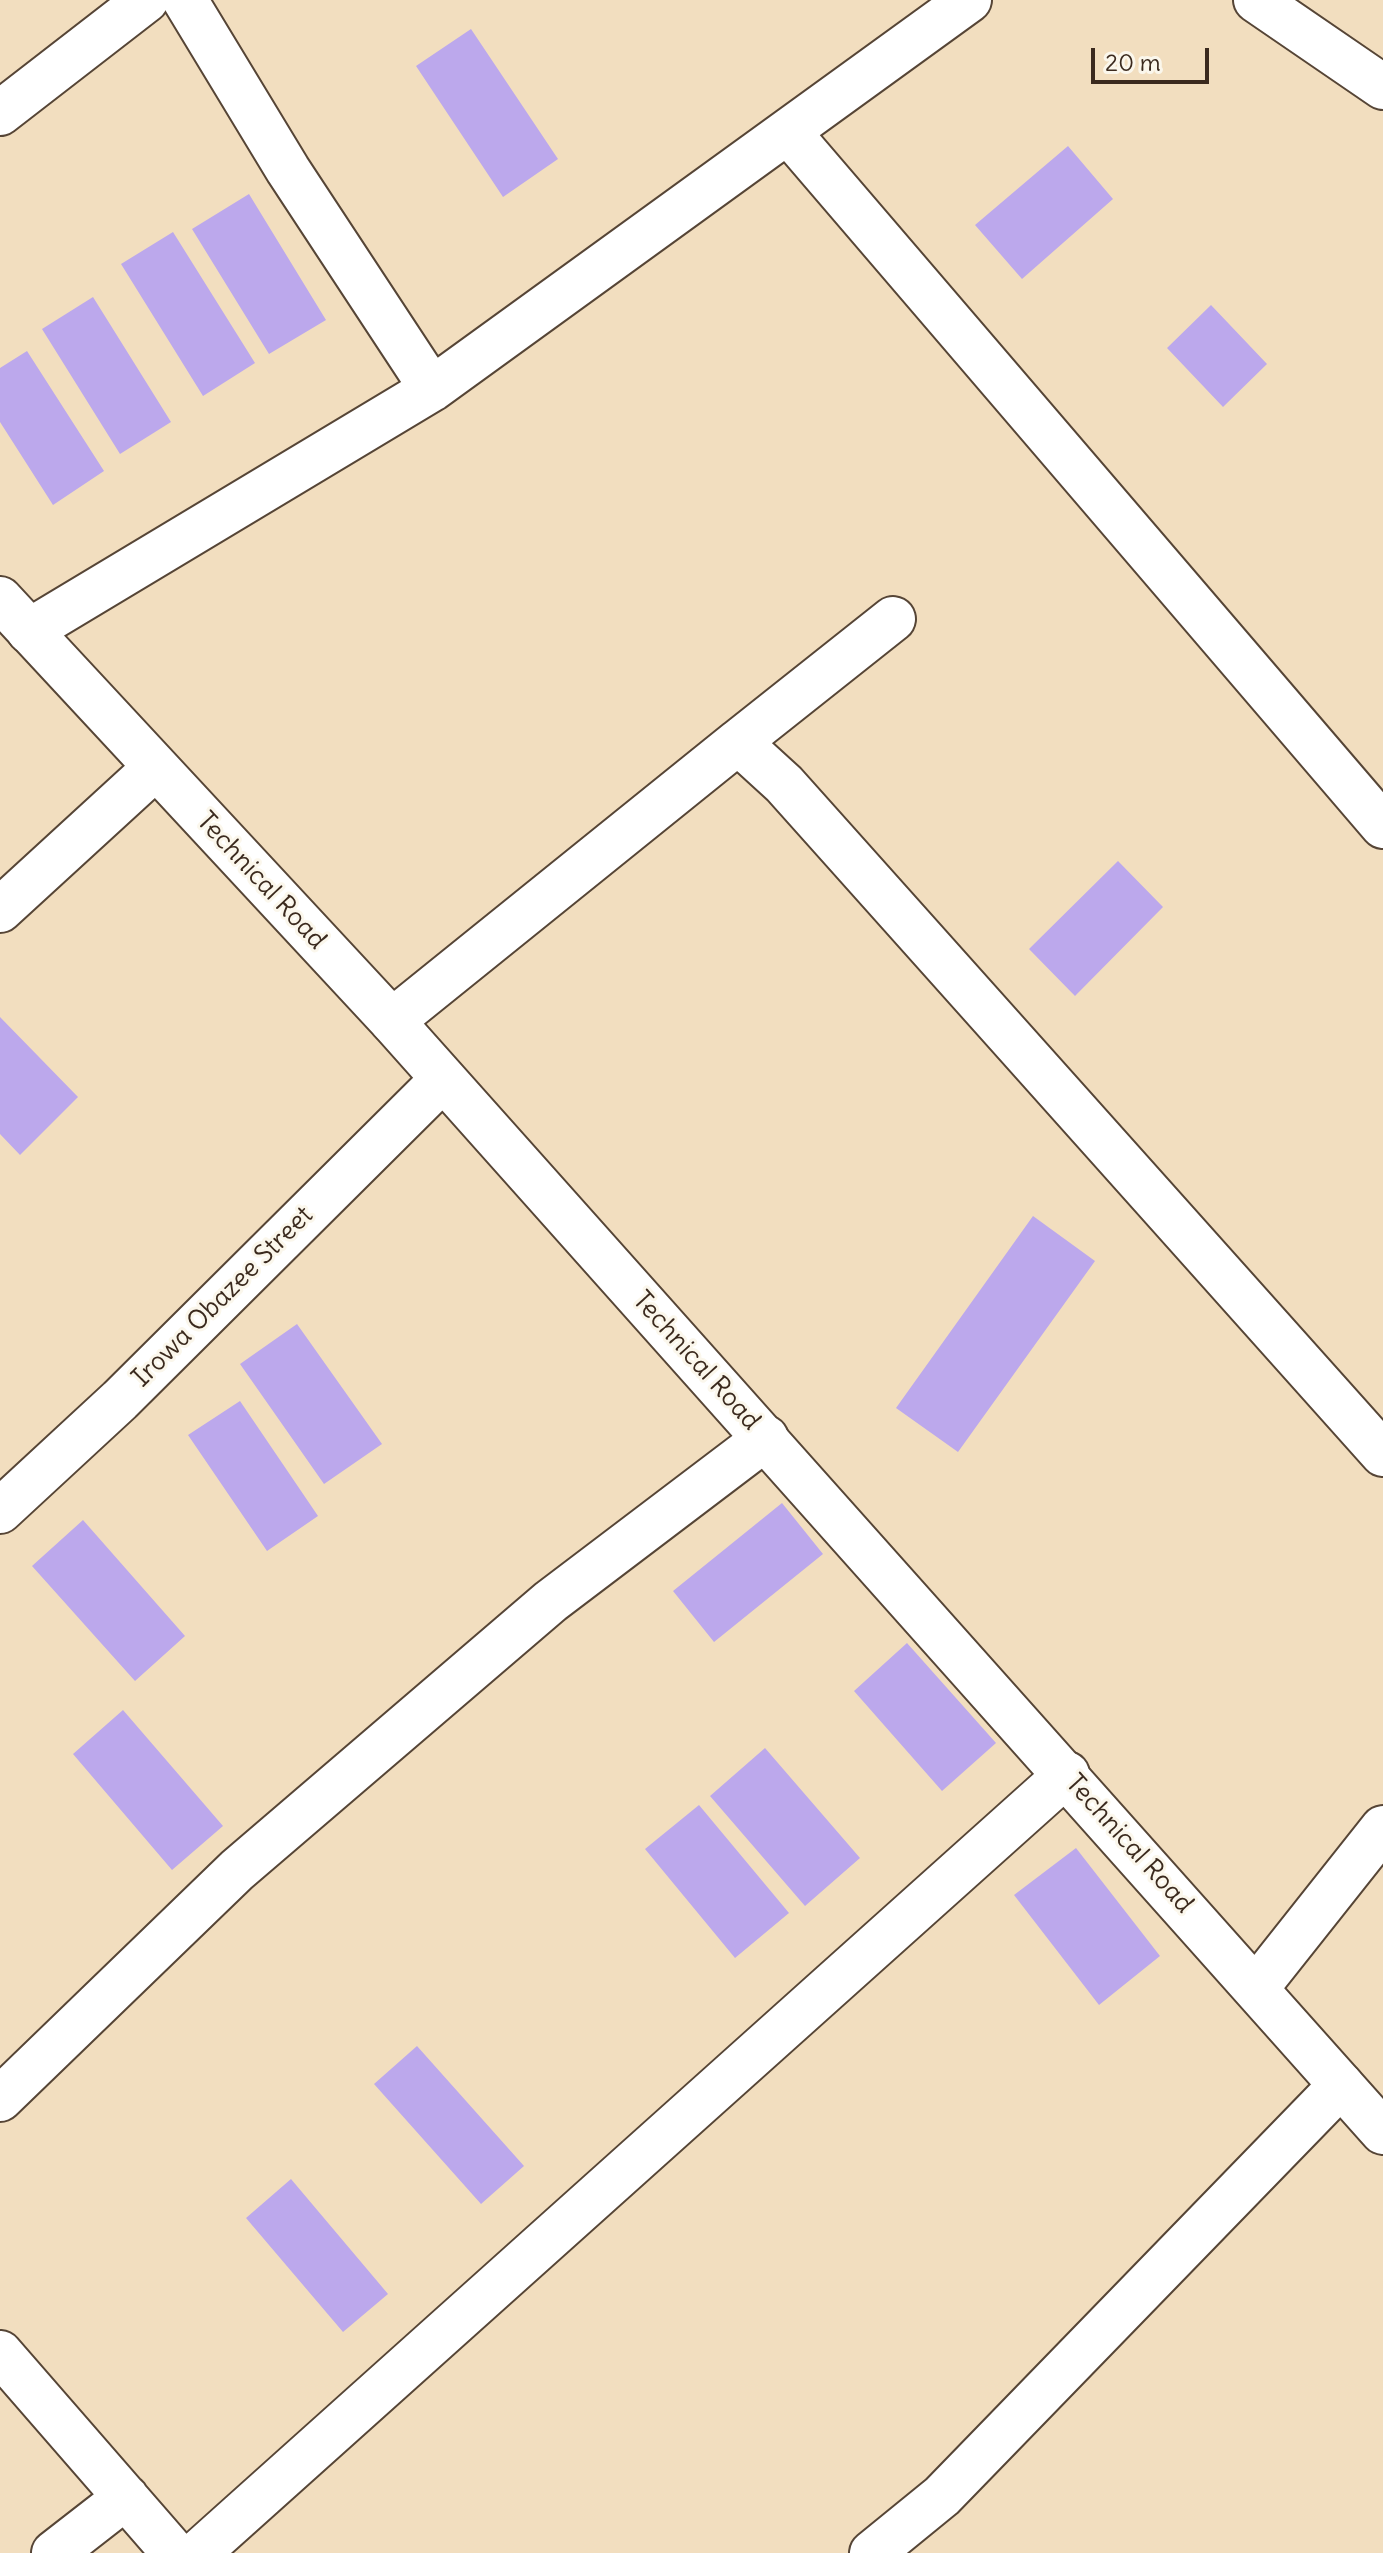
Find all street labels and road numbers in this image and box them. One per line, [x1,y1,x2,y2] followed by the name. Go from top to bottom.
[190,806,332,956] street label: Technical Road
[126,1200,320,1394] street label: Irowa Obazee Street
[626,1285,766,1437] street label: Technical Road
[1059,1768,1199,1920] street label: Technical Road

